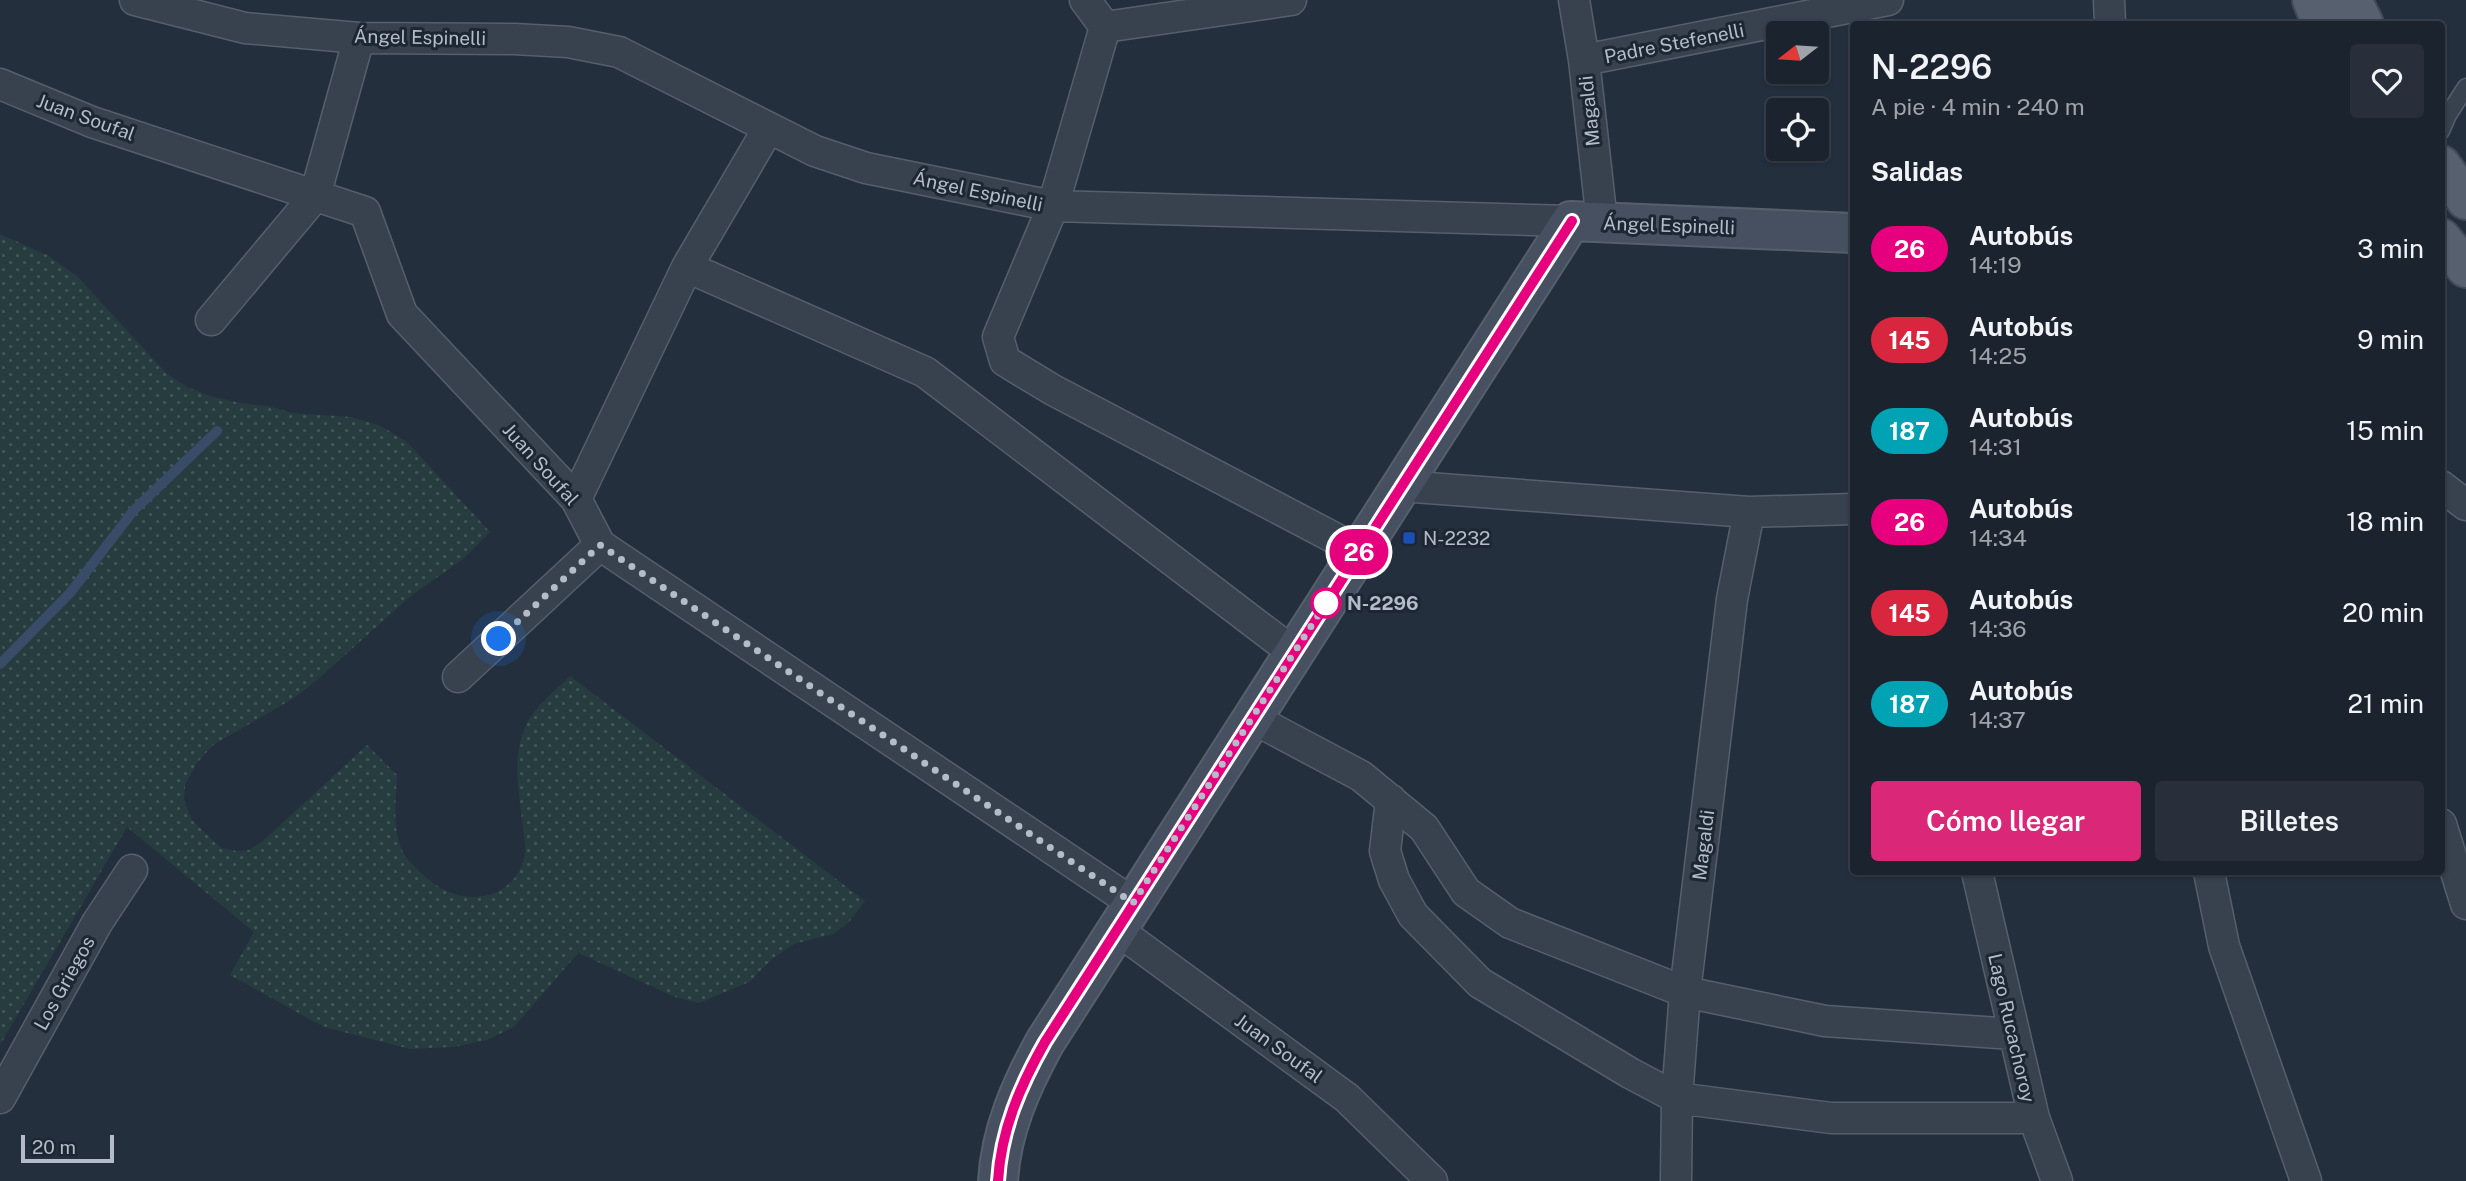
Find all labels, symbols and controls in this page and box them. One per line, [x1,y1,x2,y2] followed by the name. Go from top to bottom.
[1602,19,1746,67] street label: Padre Stefenelli
[1766,21,1829,84] north arrow
[1766,21,1829,161] map controls
[354,25,486,49] street label: Ángel Espinelli
[2350,44,2424,118] button: heart
[1871,48,1992,86] text: N-2296
[1574,75,1604,147] street label: Magaldi
[34,89,138,145] street label: Juan Soufal
[1871,93,2085,120] text: A pie · 4 min · 240 m
[1766,98,1829,161] button: locate
[1871,156,1963,187] text: Salidas
[911,167,1045,215] street label: Ángel Espinelli
[1603,212,1735,238] street label: Ángel Espinelli
[1969,220,2073,251] text: Autobús
[2357,233,2424,264] text: 3 min
[1894,235,1925,263] text: 26
[1969,251,2022,278] text: 14:19
[1969,311,2073,342] text: Autobús
[2357,324,2424,355] text: 9 min
[1889,326,1930,354] text: 145
[1969,342,2027,369] text: 14:25
[1969,402,2073,433] text: Autobús
[2346,415,2424,446] text: 15 min
[1889,417,1930,445] text: 187
[498,418,584,510] street label: Juan Soufal
[1969,433,2022,460] text: 14:31
[1969,493,2073,524] text: Autobús
[2346,506,2424,537] text: 18 min
[1894,508,1925,536] text: 26
[1969,524,2027,551] text: 14:34
[1423,527,1490,549] place label: N-2232
[1328,529,1390,575] line badge: 26
[1401,530,1417,546] marker: N-2232
[1343,538,1375,566] text: 26
[1969,584,2073,615] text: Autobús
[1311,588,1341,618] marker: N-2296
[1347,592,1418,614] place label: N-2296
[2342,597,2424,628] text: 20 min
[1889,599,1930,627] text: 145
[1969,615,2027,642] text: 14:36
[481,621,516,656] your location
[1969,675,2073,706] text: Autobús
[2348,688,2424,719] text: 21 min
[1889,690,1930,718] text: 187
[1969,706,2026,733] text: 14:37
[1871,781,2141,861] button: Cómo llegar
[2155,781,2424,861] button: Billetes
[1688,809,1718,881] street label: Magaldi
[29,932,99,1034] street label: Los Griegos
[1984,951,2040,1105] street label: Lago Rucachoroy
[1231,1009,1327,1087] street label: Juan Soufal
[21,1132,114,1164] scale bar
[32,1136,76,1158] text: 20 m

